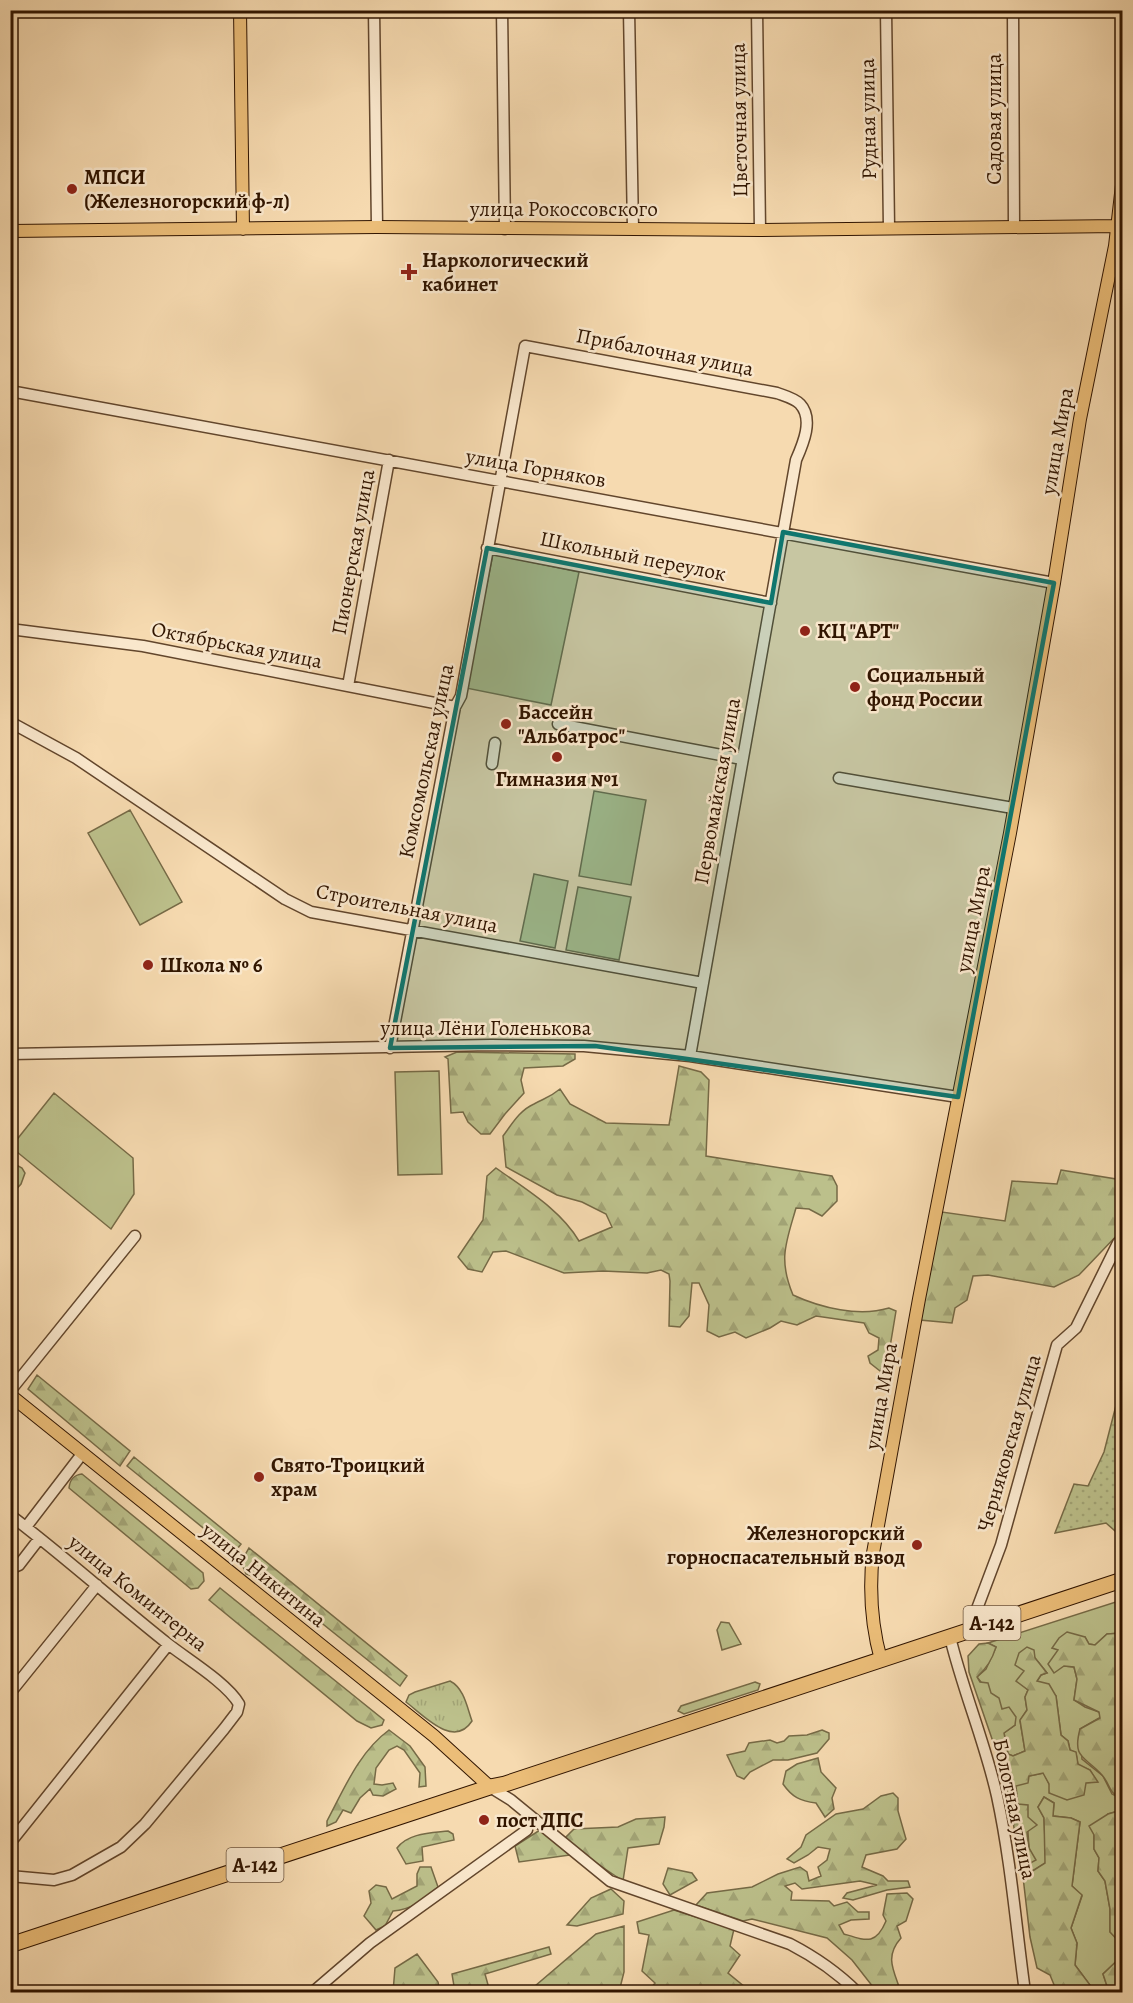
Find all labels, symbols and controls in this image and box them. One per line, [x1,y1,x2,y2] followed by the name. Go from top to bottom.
[724,42,754,197] street label: Цветочная улица
[980,53,1008,185] street label: Садовая улица
[853,58,883,180] street label: Рудная улица
[84,163,290,215] place label: МПСИ (Железногорский ф-л)
[65,182,79,196] marker: МПСИ (Железногорский ф-л)
[469,195,658,223] street label: улица Рокоссовского
[422,246,589,298] place label: Наркологический кабинет
[400,263,418,281] marker: Наркологический кабинет
[574,321,756,383] street label: Прибалочная улица
[1034,385,1080,498] street label: улица Мира
[463,442,608,494] street label: улица Горняков
[325,467,381,637] street label: Пионерская улица
[537,524,729,588] street label: Школьный переулок
[149,615,325,675] street label: Октябрьская улица
[817,617,899,645] place label: КЦ "АРТ"
[798,624,812,638] marker: КЦ "АРТ"
[392,661,460,861] street label: Комсомольская улица
[867,661,985,713] place label: Социальный фонд России
[848,680,862,694] marker: Социальный фонд России
[687,695,747,886] street label: Первомайская улица
[518,698,625,750] place label: Бассейн "Альбатрос"
[499,717,513,731] marker: Бассейн "Альбатрос"
[550,750,564,764] marker: Гимназия №1
[495,765,619,793] place label: Гимназия №1
[949,863,997,976] street label: улица Мира
[314,877,501,939] street label: Строительная улица
[160,951,263,979] place label: Школа № 6
[141,958,155,972] marker: Школа № 6
[380,1014,592,1042] street label: улица Лёни Голенькова
[858,1340,904,1453] street label: улица Мира
[970,1351,1048,1535] street label: Черняковская улица
[271,1451,425,1503] place label: Свято-Троицкий храм
[252,1470,266,1484] marker: Свято-Троицкий храм
[195,1516,332,1634] street label: улица Никитина
[667,1519,905,1571] place label: Железногорский горноспасательный взвод
[62,1527,214,1658] street label: улица Коминтерна
[910,1538,924,1552] marker: Железногорский горноспасательный взвод
[964,1606,1020,1640] road number: А-142
[986,1736,1044,1882] street label: Болотная улица
[496,1806,584,1834] place label: пост ДПС
[477,1813,491,1827] marker: пост ДПС
[226,1848,284,1882] road number: А-142

